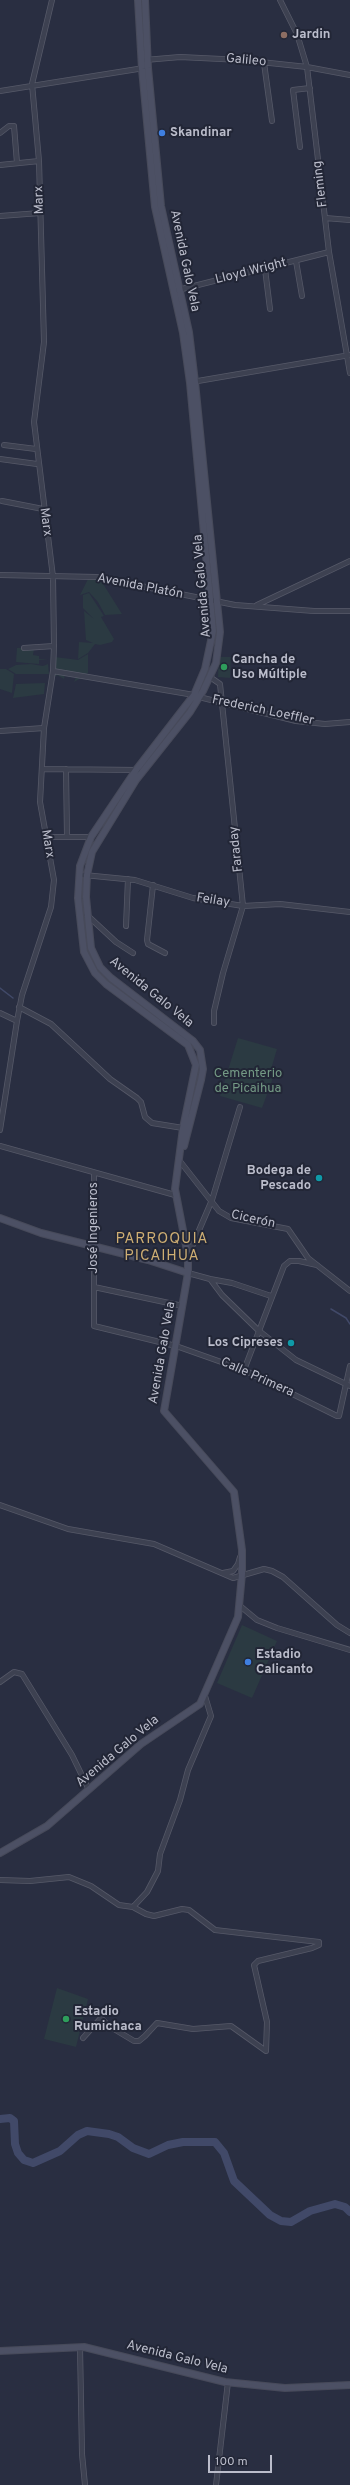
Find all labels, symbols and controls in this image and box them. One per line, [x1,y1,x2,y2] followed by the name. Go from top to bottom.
[292,27,331,43] place label: Jardin
[279,30,289,40] marker: Jardin
[225,51,267,71] street label: Galileo
[170,125,232,141] place label: Skandinar
[157,128,167,138] marker: Skandinar
[310,160,332,208] street label: Fleming
[32,185,48,215] street label: Marx
[166,209,202,313] street label: Avenida Galo Vela
[214,256,288,288] street label: Lloyd Wright
[35,507,55,537] street label: Marx
[191,534,215,638] street label: Avenida Galo Vela
[96,571,184,603] street label: Avenida Platón
[232,652,307,683] place label: Cancha de Uso Múltiple
[219,662,229,672] marker: Cancha de Uso Múltiple
[211,693,315,729] street label: Frederich Loeffler
[227,825,247,873] street label: Faraday
[37,829,57,859] street label: Marx
[195,891,231,911] street label: Feilay
[106,954,196,1032] street label: Avenida Galo Vela
[214,1066,282,1097] park label: Cementerio de Picaihua
[247,1163,311,1194] place label: Bodega de Pescado
[314,1173,324,1183] marker: Bodega de Pescado
[86,1182,102,1274] street label: José Ingenieros
[229,1208,277,1232] street label: Cicerón
[115,1231,209,1266] district label: PARROQUIA PICAIHUA
[146,1301,180,1405] street label: Avenida Galo Vela
[207,1335,283,1351] place label: Los Cipreses
[286,1338,296,1348] marker: Los Cipreses
[218,1355,296,1401] street label: Calle Primera
[256,1647,313,1678] place label: Estadio Calicanto
[243,1657,253,1667] marker: Estadio Calicanto
[73,1713,163,1791] street label: Avenida Galo Vela
[74,2004,142,2035] place label: Estadio Rumichaca
[61,2014,71,2024] marker: Estadio Rumichaca
[125,2338,229,2378] street label: Avenida Galo Vela
[210,2447,274,2473] scale bar
[215,2454,248,2470] text: 100 m

